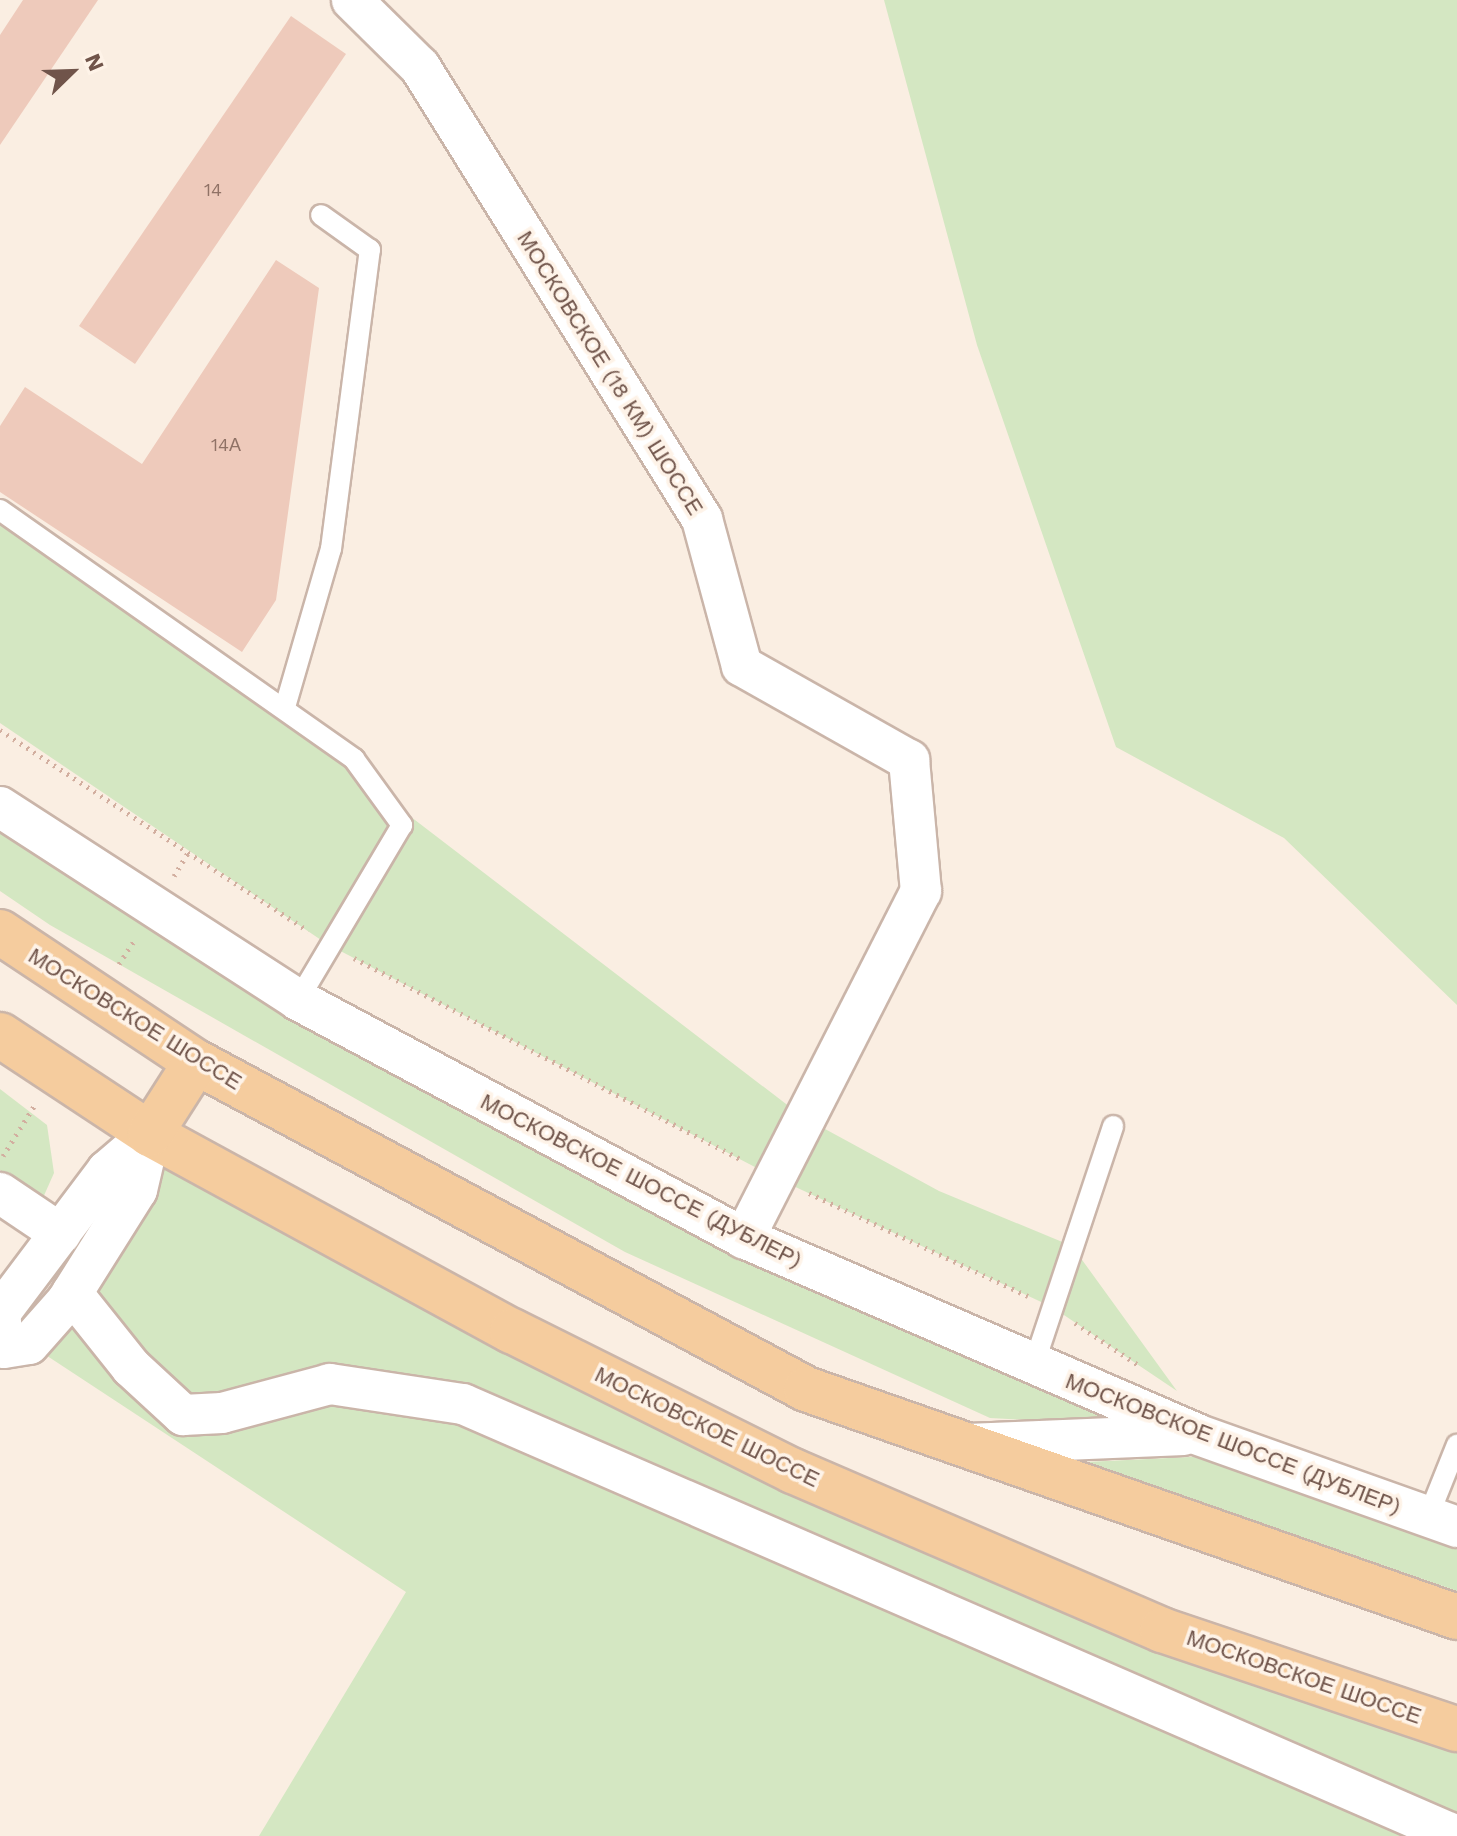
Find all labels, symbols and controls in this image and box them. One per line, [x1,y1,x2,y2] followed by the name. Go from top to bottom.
[32,32,112,112] north arrow
[80,50,109,75] text: N
[204,179,222,201] house number: 14
[511,226,709,520] street label: МОСКОВСКОЕ (18 КМ) ШОССЕ
[211,434,241,456] house number: 14А
[24,943,246,1095] street label: МОСКОВСКОЕ ШОССЕ
[476,1088,806,1274] street label: МОСКОВСКОЕ ШОССЕ (ДУБЛЕР)
[590,1361,824,1493] street label: МОСКОВСКОЕ ШОССЕ
[1062,1368,1404,1520] street label: МОСКОВСКОЕ ШОССЕ (ДУБЛЕР)
[1183,1624,1425,1730] street label: МОСКОВСКОЕ ШОССЕ

